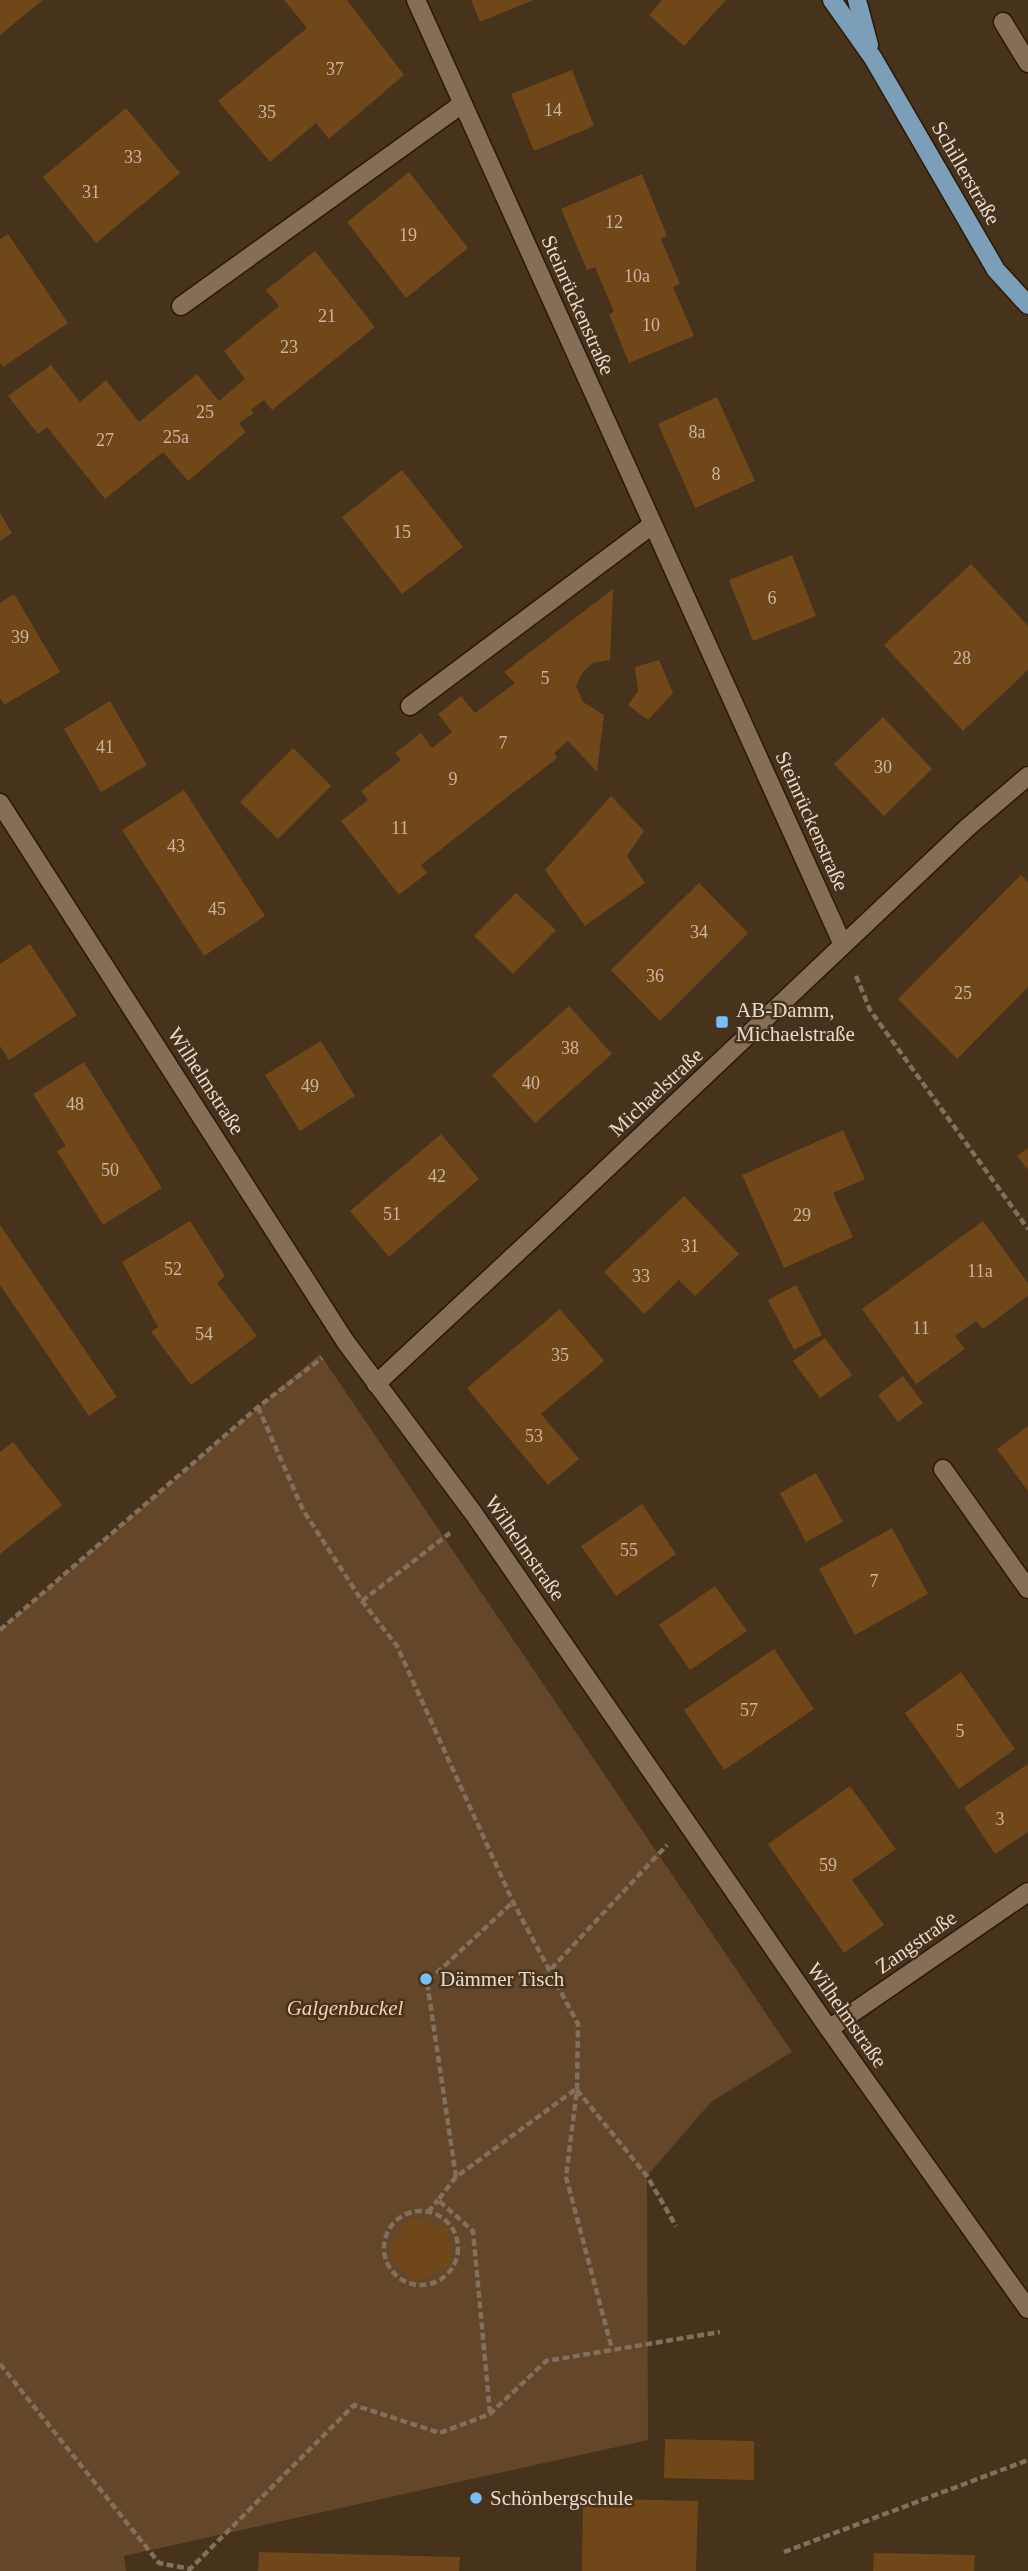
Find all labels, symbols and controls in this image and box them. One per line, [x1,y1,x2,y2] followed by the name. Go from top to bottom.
[326,59,344,79] house number: 37
[544,100,562,120] house number: 14
[258,102,276,122] house number: 35
[927,117,1005,229] street label: Schillerstraße
[124,147,142,167] house number: 33
[82,182,100,202] house number: 31
[605,212,623,232] house number: 12
[399,225,417,245] house number: 19
[536,231,620,379] street label: Steinrückenstraße
[624,266,650,286] house number: 10a
[318,306,336,326] house number: 21
[642,315,660,335] house number: 10
[280,337,298,357] house number: 23
[196,402,214,422] house number: 25
[689,422,706,442] house number: 8a
[163,427,189,447] house number: 25a
[96,430,114,450] house number: 27
[712,464,721,484] house number: 8
[393,522,411,542] house number: 15
[768,588,777,608] house number: 6
[11,627,29,647] house number: 39
[953,648,971,668] house number: 28
[541,668,550,688] house number: 5
[499,733,508,753] house number: 7
[96,737,114,757] house number: 41
[770,747,854,895] street label: Steinrückenstraße
[874,757,892,777] house number: 30
[449,769,458,789] house number: 9
[391,818,409,838] house number: 11
[167,836,185,856] house number: 43
[208,899,226,919] house number: 45
[690,922,708,942] house number: 34
[646,966,664,986] house number: 36
[954,983,972,1003] house number: 25
[736,998,855,1046] place label: AB-Damm, Michaelstraße
[714,1014,730,1030] marker: AB-Damm, Michaelstraße
[163,1023,249,1139] street label: Wilhelmstraße
[561,1038,579,1058] house number: 38
[604,1043,708,1141] street label: Michaelstraße
[522,1073,540,1093] house number: 40
[301,1076,319,1096] house number: 49
[66,1094,84,1114] house number: 48
[101,1160,119,1180] house number: 50
[428,1166,446,1186] house number: 42
[383,1204,401,1224] house number: 51
[793,1205,811,1225] house number: 29
[681,1236,699,1256] house number: 31
[164,1259,182,1279] house number: 52
[967,1261,993,1281] house number: 11a
[632,1266,650,1286] house number: 33
[912,1318,930,1338] house number: 11
[195,1324,213,1344] house number: 54
[551,1345,569,1365] house number: 35
[525,1426,543,1446] house number: 53
[480,1491,570,1605] street label: Wilhelmstraße
[620,1540,638,1560] house number: 55
[870,1571,879,1591] house number: 7
[740,1700,758,1720] house number: 57
[956,1721,965,1741] house number: 5
[996,1809,1005,1829] house number: 3
[819,1855,837,1875] house number: 59
[871,1905,961,1979] street label: Zangstraße
[802,1958,892,2072] street label: Wilhelmstraße
[440,1967,565,1991] place label: Dämmer Tisch
[418,1971,434,1987] marker: Dämmer Tisch
[287,1996,403,2020] park label: Galgenbuckel
[490,2486,633,2510] place label: Schönbergschule
[468,2490,484,2506] marker: Schönbergschule

